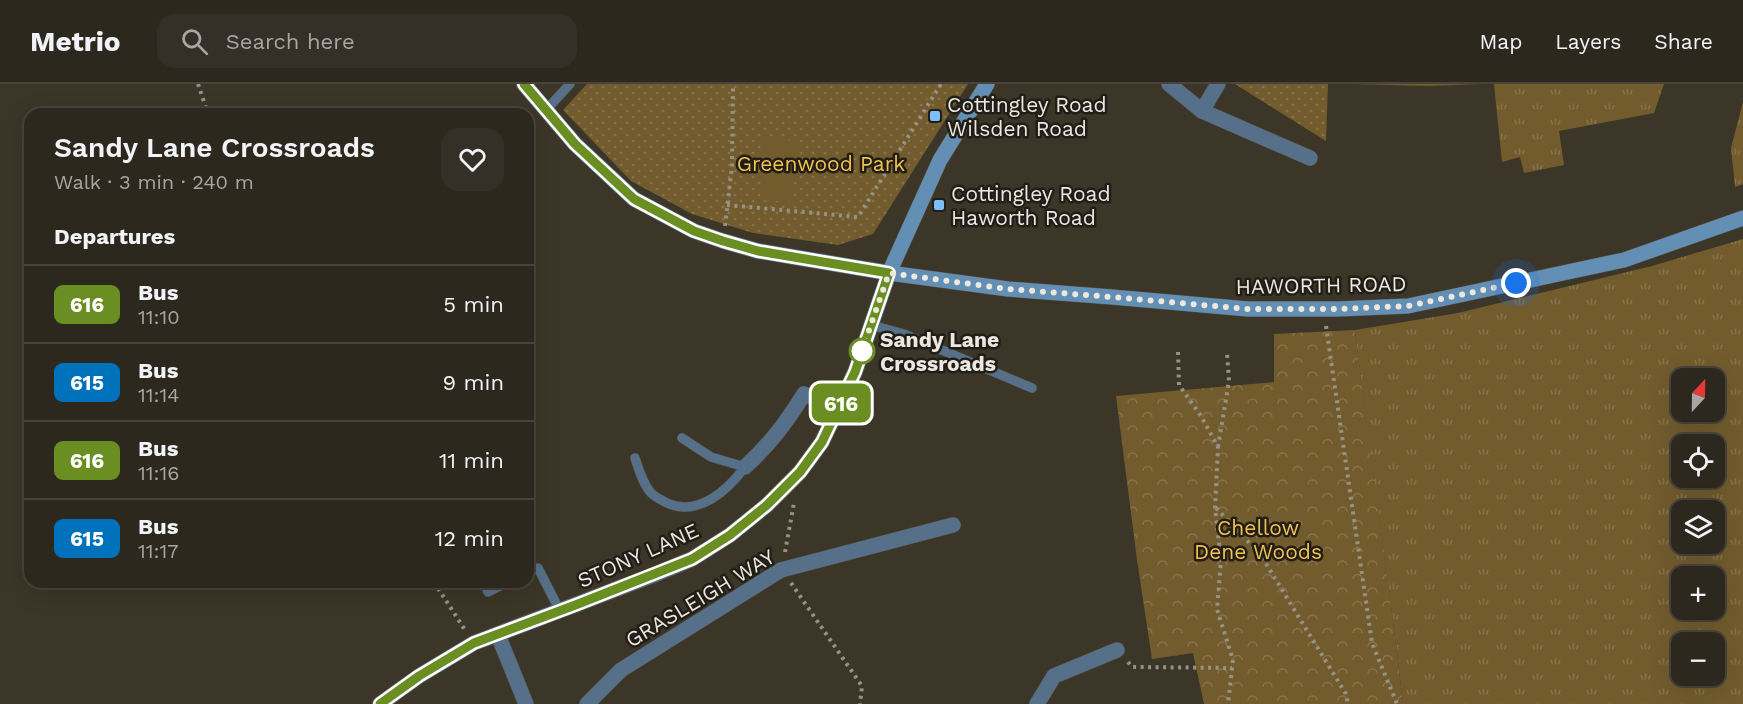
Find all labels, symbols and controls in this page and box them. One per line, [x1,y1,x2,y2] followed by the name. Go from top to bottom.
[157,14,577,68] search box
[30,25,121,58] text: Metrio
[178,25,211,58] icon: search
[226,29,355,54] text: Search here
[1479,29,1522,54] text: Map
[1555,29,1621,54] text: Layers
[1654,29,1713,54] text: Share
[947,92,1107,141] place label: Cottingley Road Wilsden Road
[928,109,942,123] marker: Cottingley Road Wilsden Road
[441,128,504,191] button: heart
[54,131,375,164] text: Sandy Lane Crossroads
[737,151,905,176] park label: Greenwood Park
[54,170,254,194] text: Walk · 3 min · 240 m
[951,181,1111,230] place label: Cottingley Road Haworth Road
[932,198,946,212] marker: Cottingley Road Haworth Road
[54,224,175,249] text: Departures
[1501,268,1531,298] your location
[1235,271,1407,299] street label: HAWORTH ROAD
[138,280,178,305] text: Bus
[70,292,104,317] text: 616
[443,292,504,317] text: 5 min
[138,305,180,329] text: 11:10
[880,327,999,376] place label: Sandy Lane Crossroads
[849,338,875,364] marker: Sandy Lane Crossroads
[138,358,178,383] text: Bus
[1671,368,1725,422] north arrow
[1671,368,1725,686] map controls
[70,370,104,395] text: 615
[442,370,504,395] text: 9 min
[138,383,180,407] text: 11:14
[806,384,876,422] line badge: 616
[824,391,858,416] text: 616
[1671,434,1725,488] button: locate
[138,436,178,461] text: Bus
[70,448,104,473] text: 616
[439,448,504,473] text: 11 min
[138,461,179,485] text: 11:16
[1671,500,1725,554] button: layers
[138,514,178,539] text: Bus
[1194,515,1322,564] park label: Chellow Dene Woods
[574,517,702,593] street label: STONY LANE
[70,526,104,551] text: 615
[435,526,504,551] text: 12 min
[138,539,179,563] text: 11:17
[621,544,779,652] street label: GRASLEIGH WAY
[1671,566,1725,620] button: +
[1671,632,1725,686] button: −

